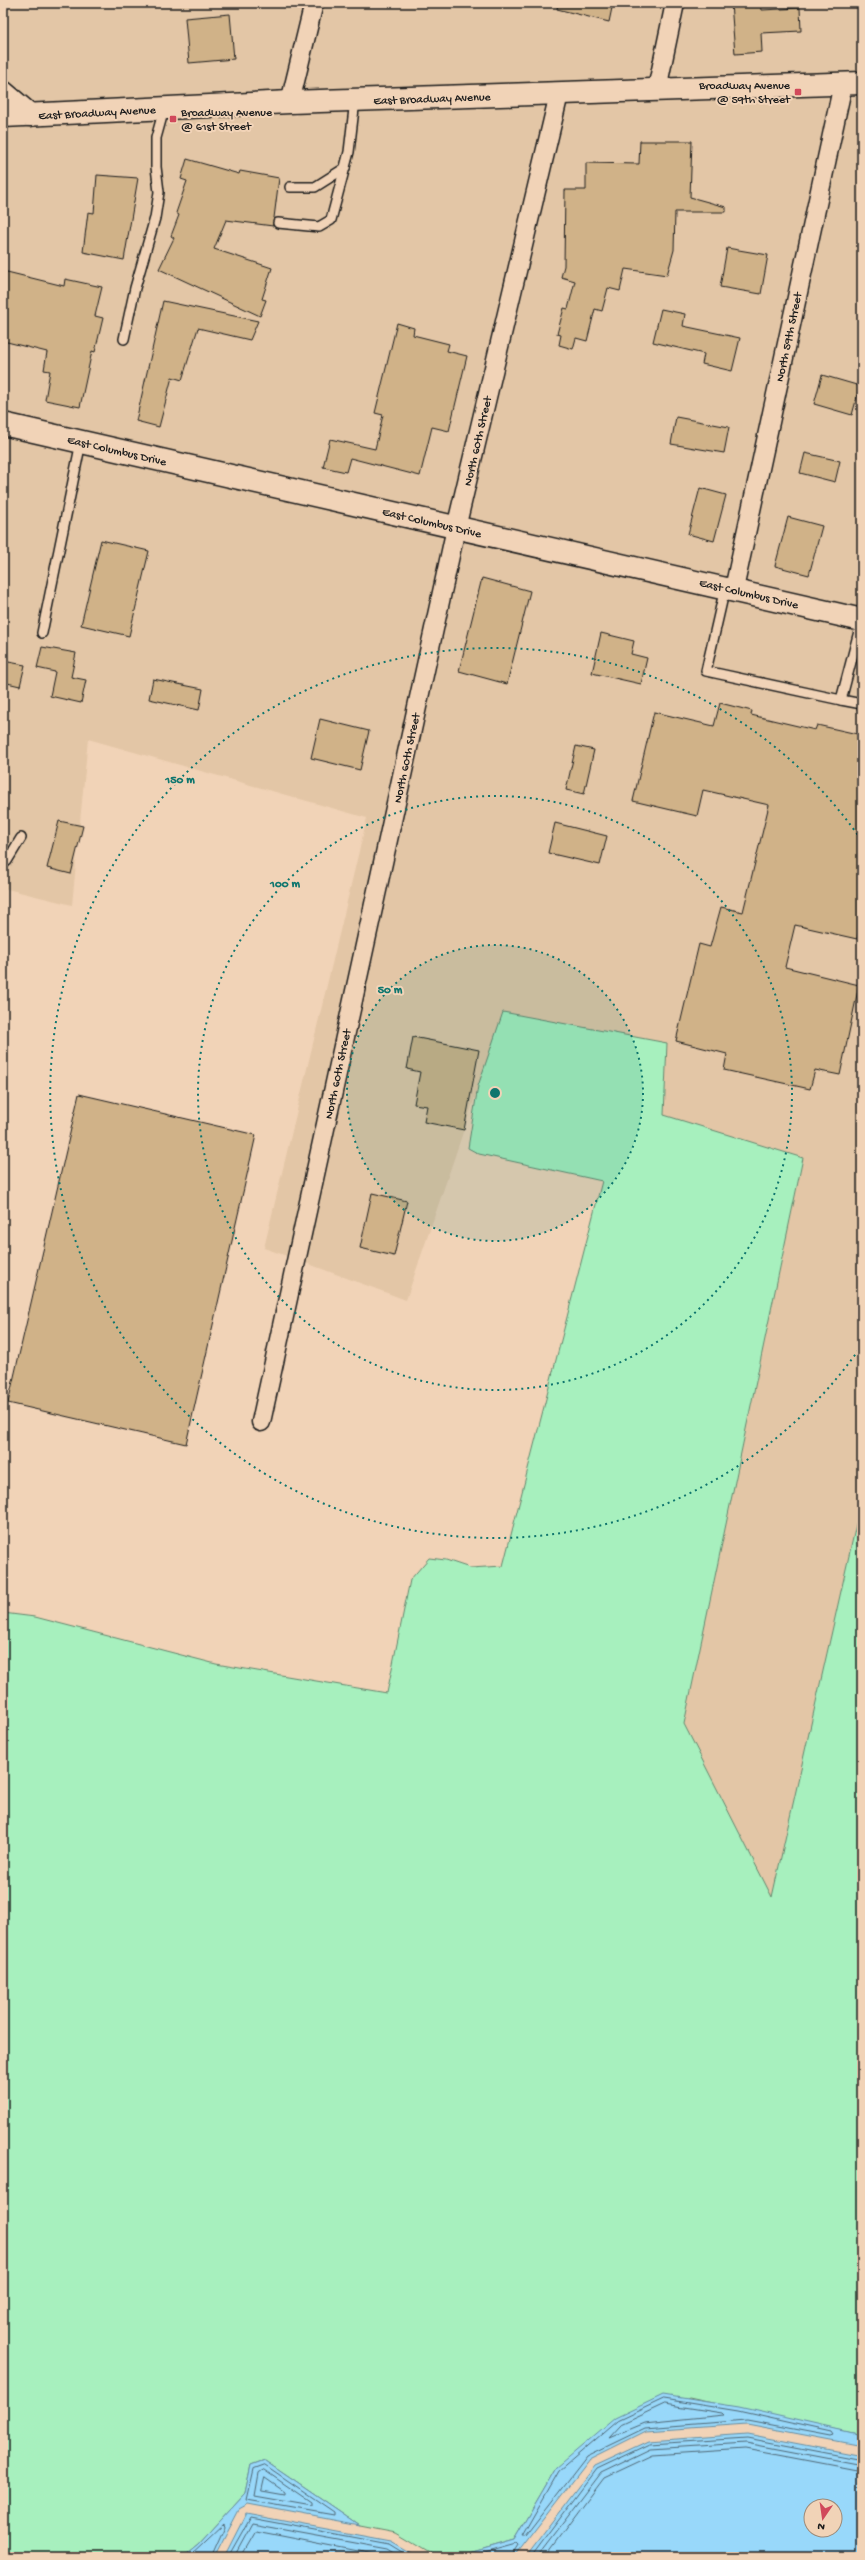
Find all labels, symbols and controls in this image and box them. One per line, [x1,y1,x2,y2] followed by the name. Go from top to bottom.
[698,80,791,108] place label: Broadway Avenue @ 59th Street
[793,87,803,97] marker: Broadway Avenue @ 59th Street
[373,91,492,109] street label: East Broadway Avenue
[38,104,157,124] street label: East Broadway Avenue
[180,107,273,135] place label: Broadway Avenue @ 61st Street
[168,114,178,124] marker: Broadway Avenue @ 61st Street
[774,290,806,383] street label: North 59th Street
[462,394,496,488] street label: North 60th Street
[66,434,168,470] street label: East Columbus Drive
[381,506,483,542] street label: East Columbus Drive
[698,577,800,613] street label: East Columbus Drive
[392,711,425,805] street label: North 60th Street
[164,774,195,788] text: 150 m
[269,878,300,892] text: 100 m
[378,984,403,998] text: 50 m
[323,1027,356,1121] street label: North 60th Street
[488,1086,502,1100] centre of rings
[803,2498,843,2538] north arrow
[816,2519,826,2532] text: N

